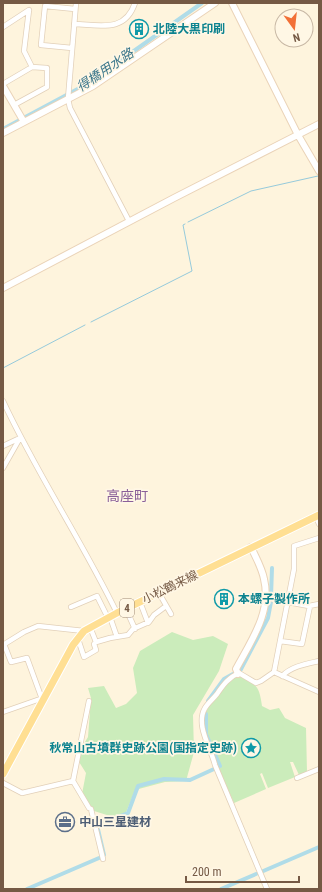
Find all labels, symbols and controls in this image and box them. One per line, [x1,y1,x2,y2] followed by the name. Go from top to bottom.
[274,8,314,48] north arrow
[128,18,150,40] building icon: 北陸大黒印刷
[153,22,225,36] place label: 北陸大黒印刷
[291,30,301,44] text: N
[74,45,137,94] water label: 得橋用水路
[106,488,148,504] district label: 高座町
[140,568,200,606] street label: 小松鶴来線
[213,588,235,610] building icon: 本螺子製作所
[238,592,310,606] place label: 本螺子製作所
[120,599,134,617] road number: 4
[240,737,262,759] place icon: 秋常山古墳群史跡公園(国指定史跡)
[49,741,237,755] place label: 秋常山古墳群史跡公園(国指定史跡)
[54,811,76,833] office icon: 中山三星建材
[79,815,151,829] place label: 中山三星建材
[186,858,299,884] scale bar
[192,865,222,879] text: 200 m

